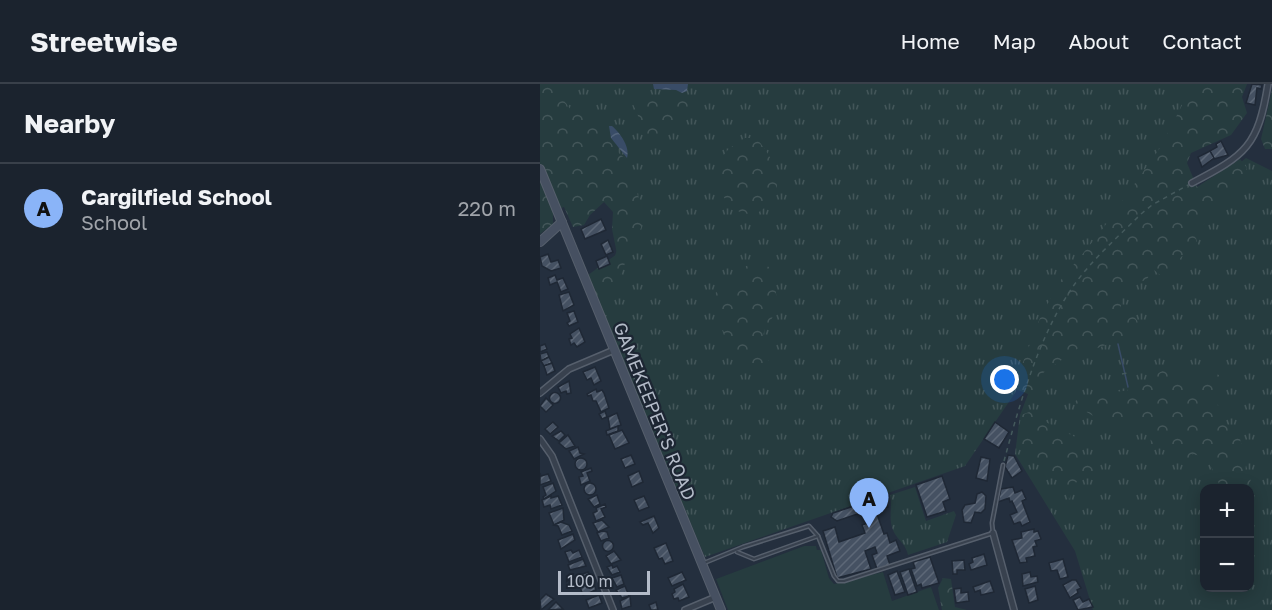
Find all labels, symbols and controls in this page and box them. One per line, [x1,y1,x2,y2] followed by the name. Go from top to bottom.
[30,25,178,58] text: Streetwise
[900,28,960,54] text: Home
[993,28,1036,54] text: Map
[1069,28,1129,54] text: About
[1162,28,1242,54] text: Contact
[24,108,115,139] text: Nearby
[81,183,272,210] text: Cargilfield School
[36,196,51,220] text: A
[458,196,516,220] text: 220 m
[81,210,147,234] text: School
[609,319,701,503] street label: GAMEKEEPER'S ROAD
[990,365,1019,394] your location
[850,478,888,528] pin: A
[1200,484,1254,592] map controls
[1200,484,1254,538] button: +
[1200,538,1254,592] button: −
[558,568,650,596] scale bar
[567,571,613,591] text: 100 m

